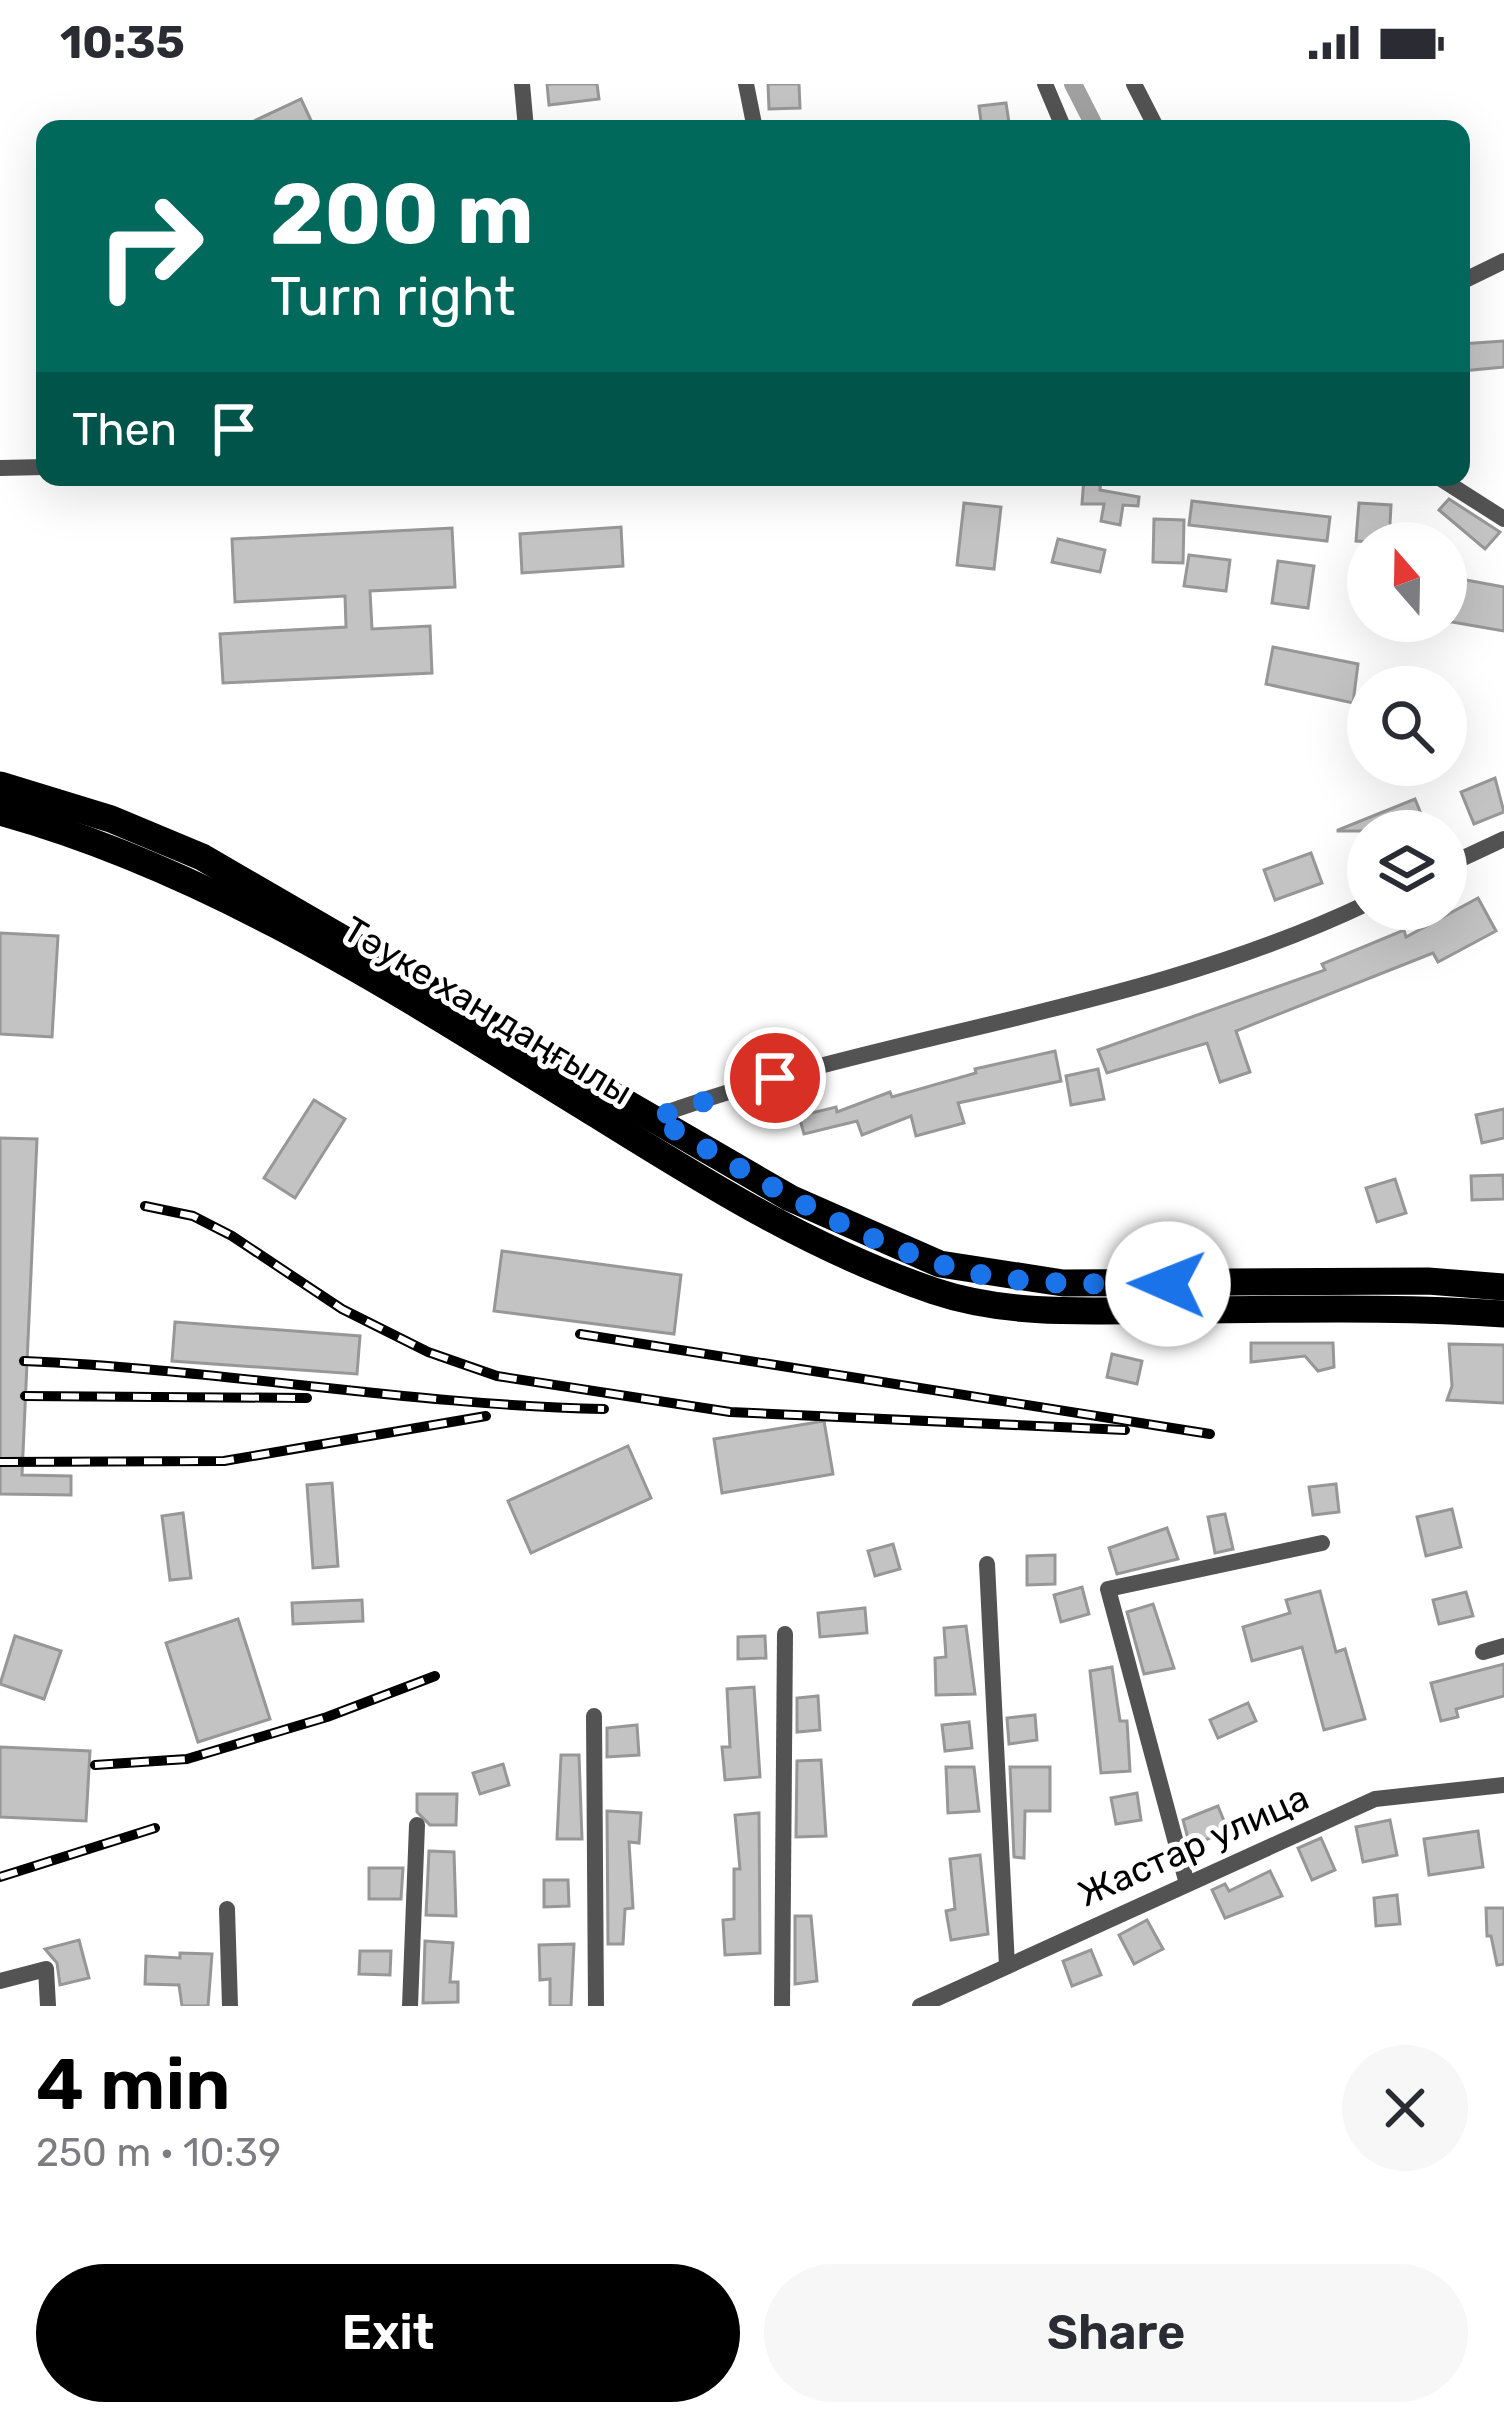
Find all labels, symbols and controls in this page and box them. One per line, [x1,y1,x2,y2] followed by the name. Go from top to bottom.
[60,16,185,69] text: 10:35
[270,164,534,264] text: 200 m
[72,168,228,324] icon: right
[270,265,515,329] text: Turn right
[201,396,267,462] icon: arrive
[72,403,177,456] text: Then
[1347,522,1467,642] north arrow
[1347,522,1467,930] map controls
[1347,666,1467,786] button: search
[1347,810,1467,930] button: layers
[336,907,640,1114] street label: Тәуке хан даңғылы
[724,1027,826,1129] pin
[742,1045,808,1111] icon: arrive
[1105,1221,1231,1347] position arrow
[1071,1775,1315,1915] street label: Жастар улица
[36,2042,231,2127] text: 4 min
[1342,2045,1468,2171] button: close
[36,2130,281,2176] text: 250 m · 10:39
[36,2264,740,2402] button: Exit
[764,2264,1468,2402] button: Share

